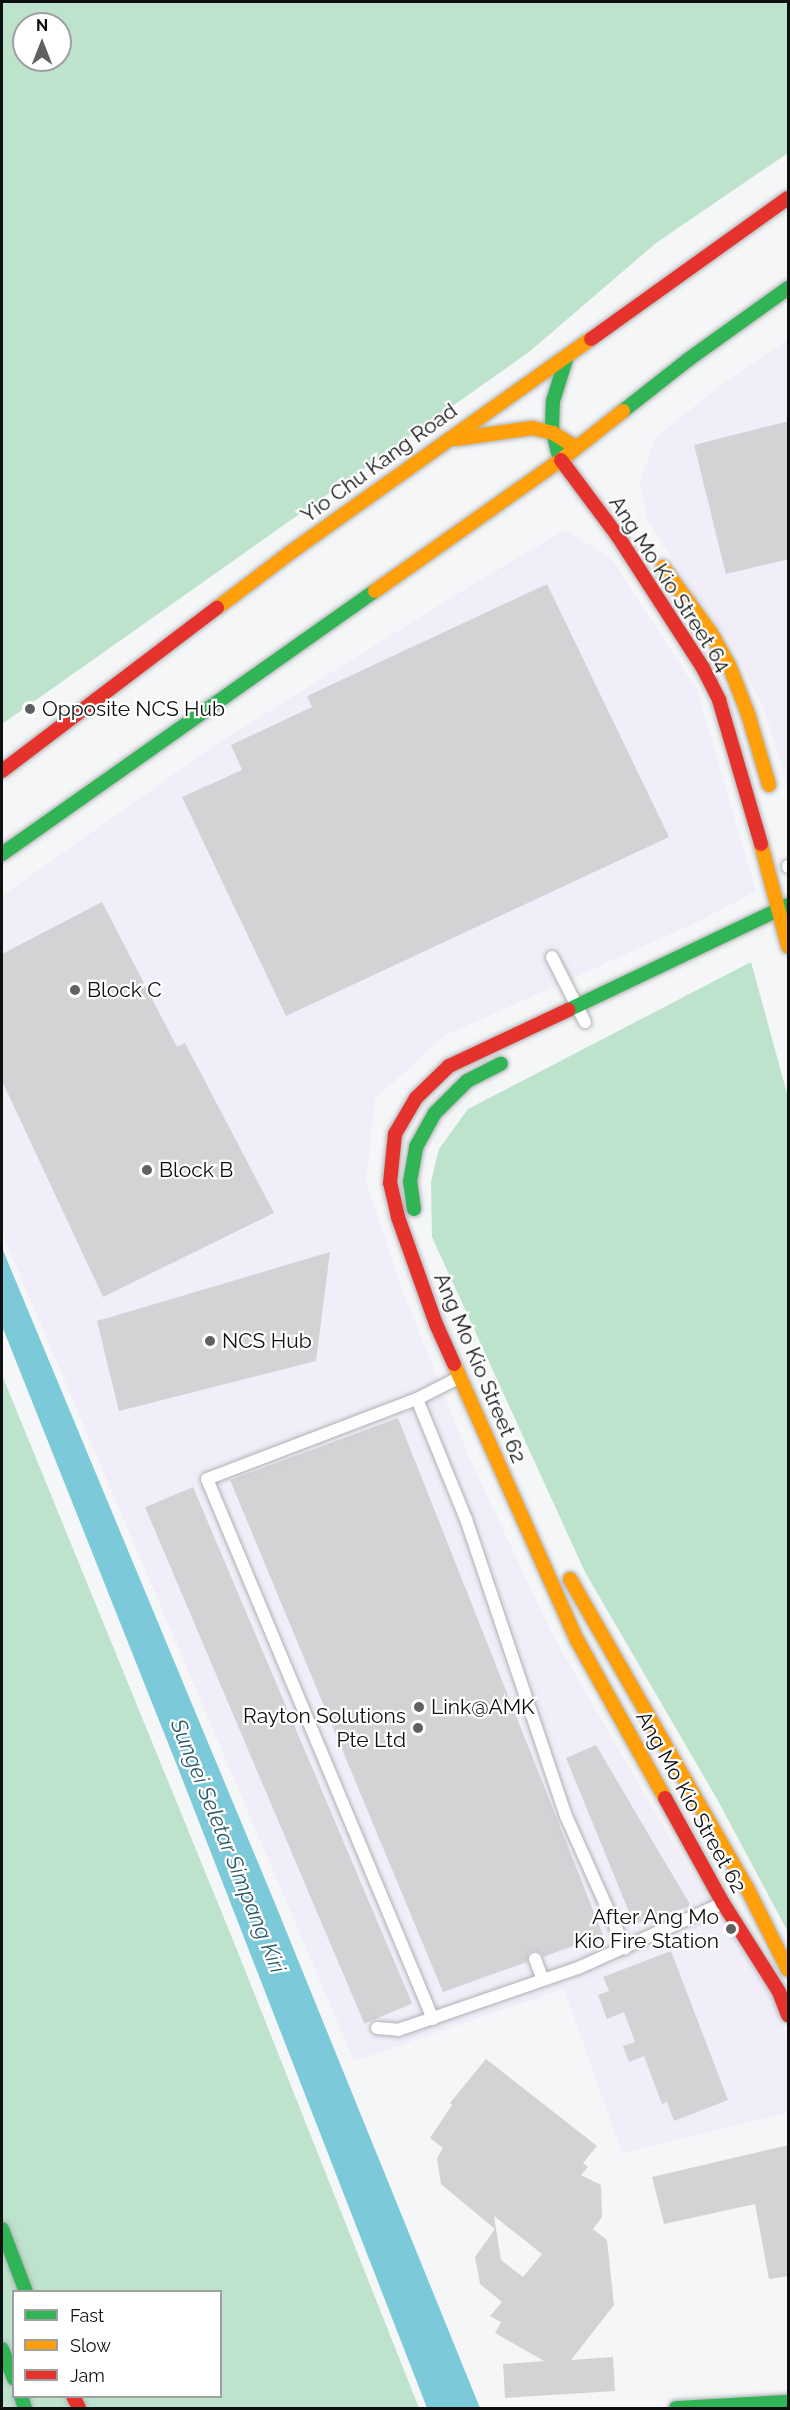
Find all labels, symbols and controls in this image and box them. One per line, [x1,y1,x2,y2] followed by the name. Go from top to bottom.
[12,12,72,72] north arrow
[36,16,48,35] text: N
[296,398,462,528] street label: Yio Chu Kang Road
[604,491,736,677] street label: Ang Mo Kio Street 64
[42,696,225,722] place label: Opposite NCS Hub
[23,702,37,716] marker: Opposite NCS Hub
[87,977,162,1003] place label: Block C
[68,983,82,997] marker: Block C
[159,1157,233,1183] place label: Block B
[140,1163,154,1177] marker: Block B
[429,1269,531,1467] street label: Ang Mo Kio Street 62
[222,1328,312,1354] place label: NCS Hub
[203,1334,217,1348] marker: NCS Hub
[431,1694,535,1720] place label: Link@AMK
[412,1700,426,1714] marker: Link@AMK
[243,1703,406,1753] place label: Rayton Solutions Pte Ltd
[631,1707,751,1897] street label: Ang Mo Kio Street 62
[165,1715,291,1977] water label: Sungei Seletar Simpang Kiri
[411,1721,425,1735] marker: Rayton Solutions Pte Ltd
[574,1904,719,1954] place label: After Ang Mo Kio Fire Station
[724,1922,738,1936] marker: After Ang Mo Kio Fire Station
[12,2290,222,2398] legend
[70,2305,104,2326] text: Fast
[70,2335,111,2356] text: Slow
[70,2365,105,2386] text: Jam

